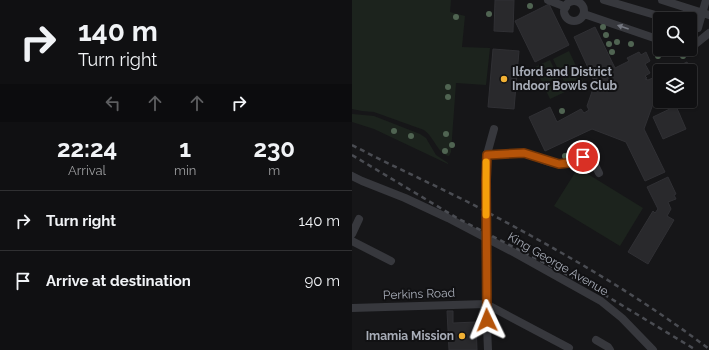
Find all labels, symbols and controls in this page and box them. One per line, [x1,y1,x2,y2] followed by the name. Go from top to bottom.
[653,12,697,108] map controls
[653,12,697,56] button: search
[78,15,158,48] text: 140 m
[12,16,64,68] icon: right
[617,24,629,30] one-way arrow
[78,49,157,70] text: Turn right
[653,64,697,108] button: layers
[512,65,618,93] place label: Ilford and District Indoor Bowls Club
[499,74,509,84] marker: Ilford and District Indoor Bowls Club
[102,92,124,114] icon: left
[144,92,166,114] icon: ahead
[186,92,208,114] icon: ahead
[228,92,250,114] icon: right
[57,134,117,163] text: 22:24
[179,134,191,163] text: 1
[253,134,295,163] text: 230
[566,140,600,174] pin
[572,146,594,168] icon: arrive
[68,163,106,178] text: Arrival
[174,163,196,178] text: min
[268,163,280,178] text: m
[12,210,34,232] icon: right
[46,212,116,230] text: Turn right
[299,212,340,230] text: 140 m
[505,229,611,299] street label: King George Avenue
[12,270,34,292] icon: arrive
[46,272,191,290] text: Arrive at destination
[304,272,340,290] text: 90 m
[383,286,455,302] street label: Perkins Road
[466,299,508,341] position arrow
[366,329,454,343] place label: Imamia Mission
[457,331,467,341] marker: Imamia Mission

